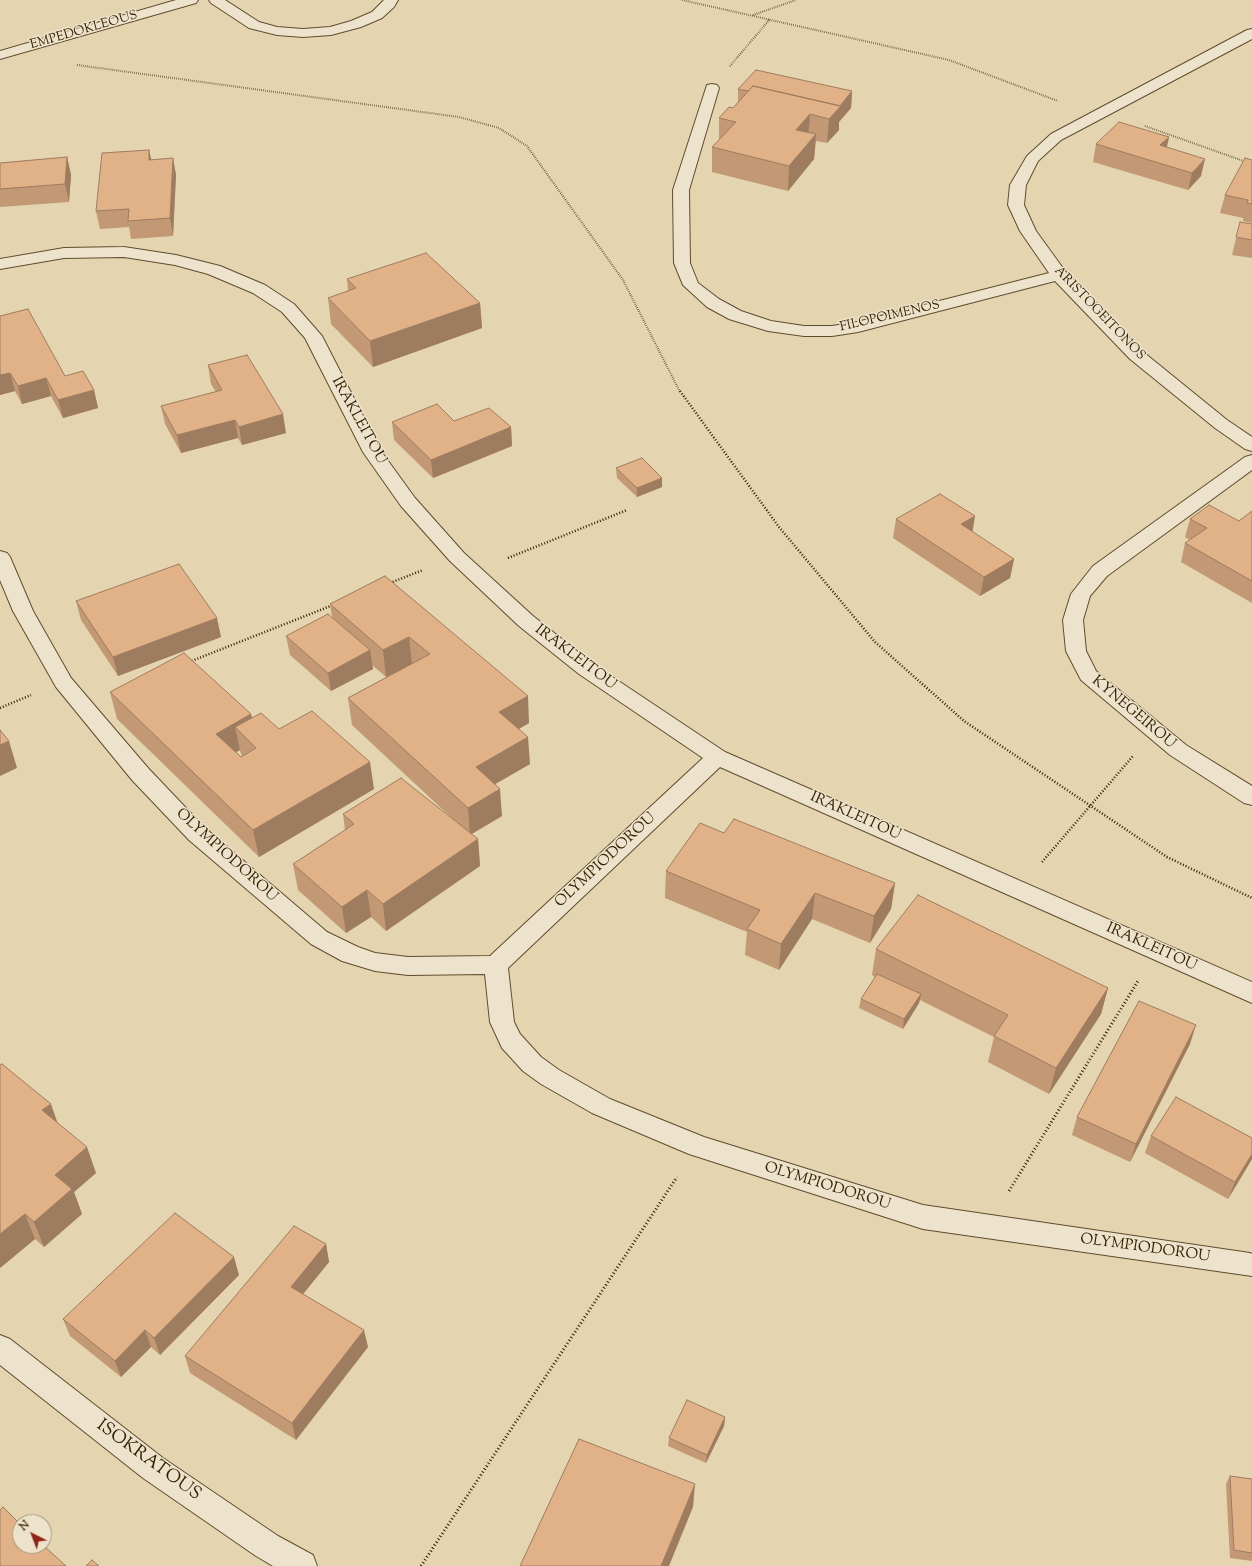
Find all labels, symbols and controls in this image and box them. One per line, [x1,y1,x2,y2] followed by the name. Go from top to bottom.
[29,8,139,54] street label: EMPEDOKLEOUS
[1050,264,1148,364] street label: ARISTOGEITONOS
[839,298,941,336] street label: FILOPOIMENOS
[327,374,389,468] street label: IRAKLEITOU
[531,622,619,694] street label: IRAKLEITOU
[1087,673,1179,753] street label: KYNEGEIROU
[807,789,903,845] street label: IRAKLEITOU
[171,806,281,906] street label: OLYMPIODOROU
[552,810,660,912] street label: OLYMPIODOROU
[1103,920,1199,976] street label: IRAKLEITOU
[762,1159,892,1215] street label: OLYMPIODOROU
[1079,1231,1211,1267] street label: OLYMPIODOROU
[91,1416,205,1506] street label: ISOKRATOUS
[12,1514,52,1554] north arrow
[16,1517,33,1535] text: N

